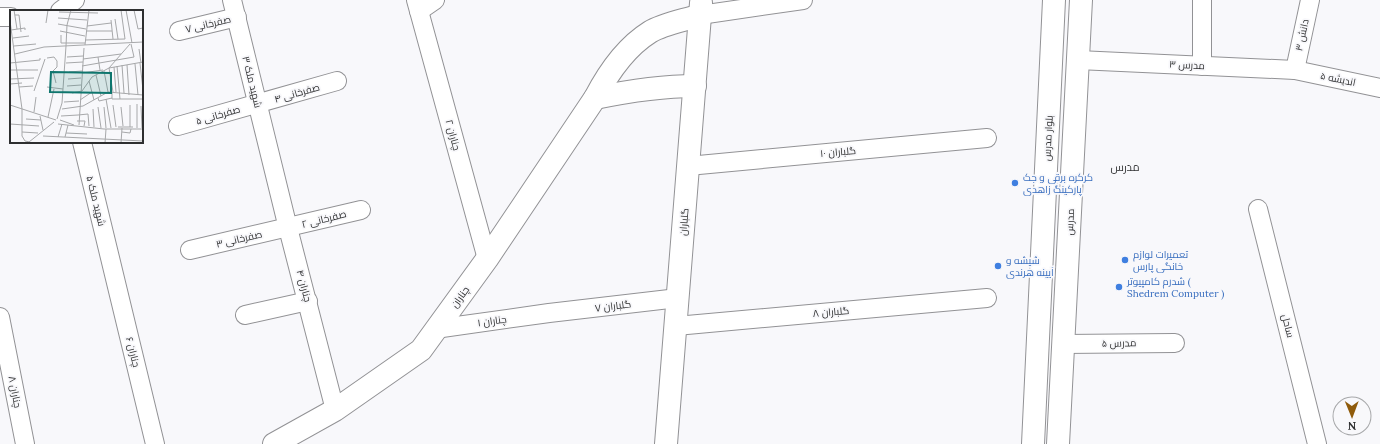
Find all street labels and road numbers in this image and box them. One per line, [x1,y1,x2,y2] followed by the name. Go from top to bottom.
[184,12,232,36] street label: صفرخانی ۷
[1292,18,1312,52] street label: دانش ۳
[239,55,265,109] street label: ۳ شهید ملک
[1169,58,1205,72] street label: مدرس ۳
[1319,69,1357,89] street label: اندیشه ۵
[273,80,321,106] street label: صفرخانی ۴
[194,102,242,128] street label: صفرخانی ۵
[1040,115,1056,161] street label: بلوار مدرس
[443,118,463,152] street label: ۲ چناران
[820,144,856,160] street label: گلباران ۱۰
[83,174,109,228] street label: شهید ملک ۵
[300,207,348,231] street label: صفرخانی ۲
[676,208,692,236] street label: گلباران
[1063,208,1077,236] street label: مدرس
[215,227,263,251] street label: صفرخانی ۳
[293,269,315,303] street label: ۴ چناران
[448,284,472,310] street label: چناران
[594,297,632,315] street label: ۷ گلباران
[812,304,850,320] street label: گلباران ۸
[477,313,507,329] street label: چناران ۱
[1279,313,1297,339] street label: ساحل
[123,335,143,369] street label: چناران ۶
[1102,336,1136,350] street label: مدرس ۵
[6,375,24,409] street label: چناران ۸

